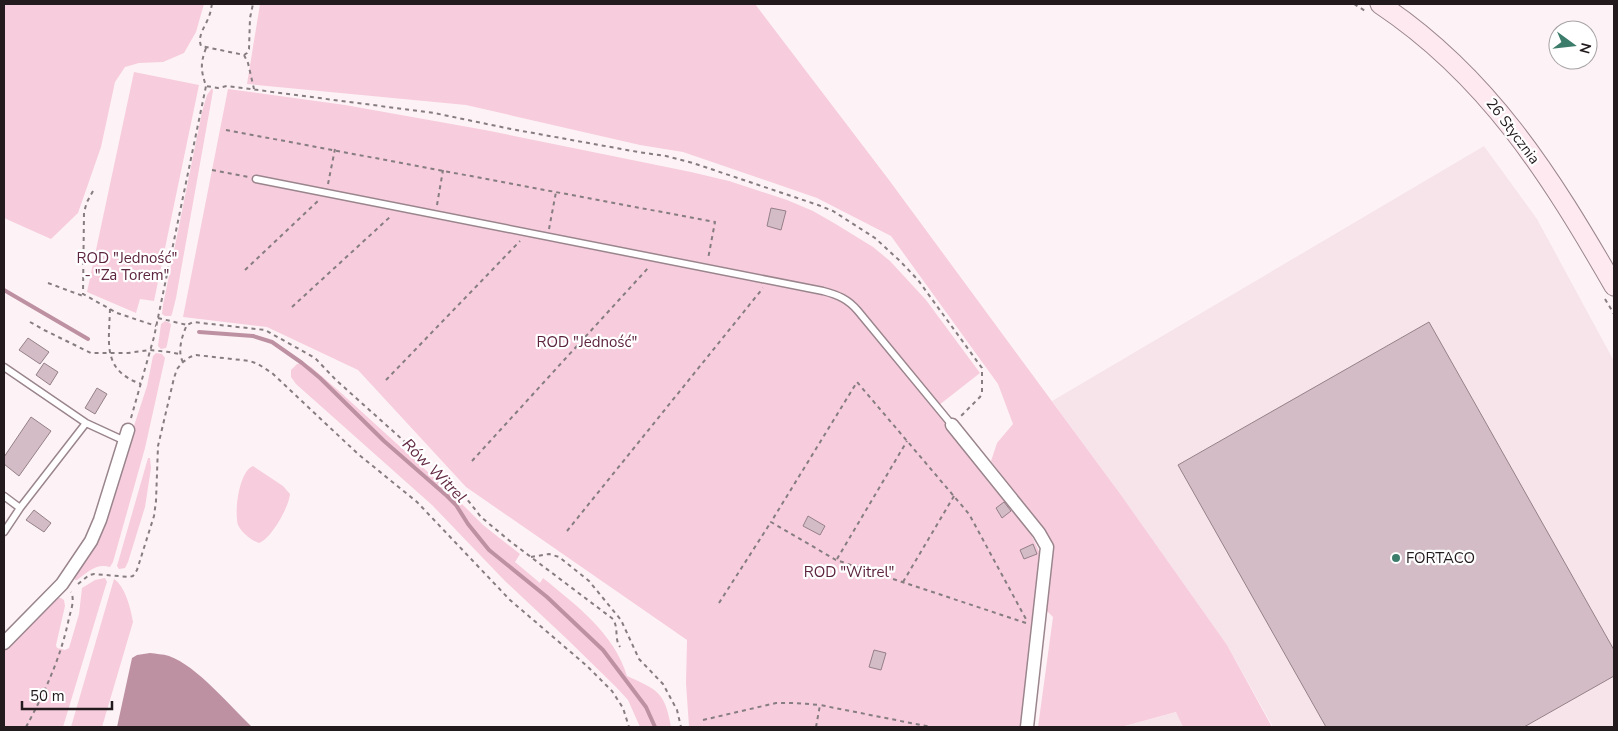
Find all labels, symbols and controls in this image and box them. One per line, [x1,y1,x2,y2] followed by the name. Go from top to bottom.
[1548,20,1598,70] north arrow
[1575,41,1596,56] text: N
[1482,94,1544,168] street label: 26 Stycznia
[77,248,177,285] park label: ROD "Jedność" - "Za Torem"
[537,332,637,352] park label: ROD "Jedność"
[397,434,471,508] water label: Rów Witrel
[1406,548,1475,568] place label: FORTACO
[1390,552,1402,564] marker: FORTACO
[804,562,894,582] park label: ROD "Witrel"
[22,678,112,710] scale bar
[30,686,65,706] text: 50 m

